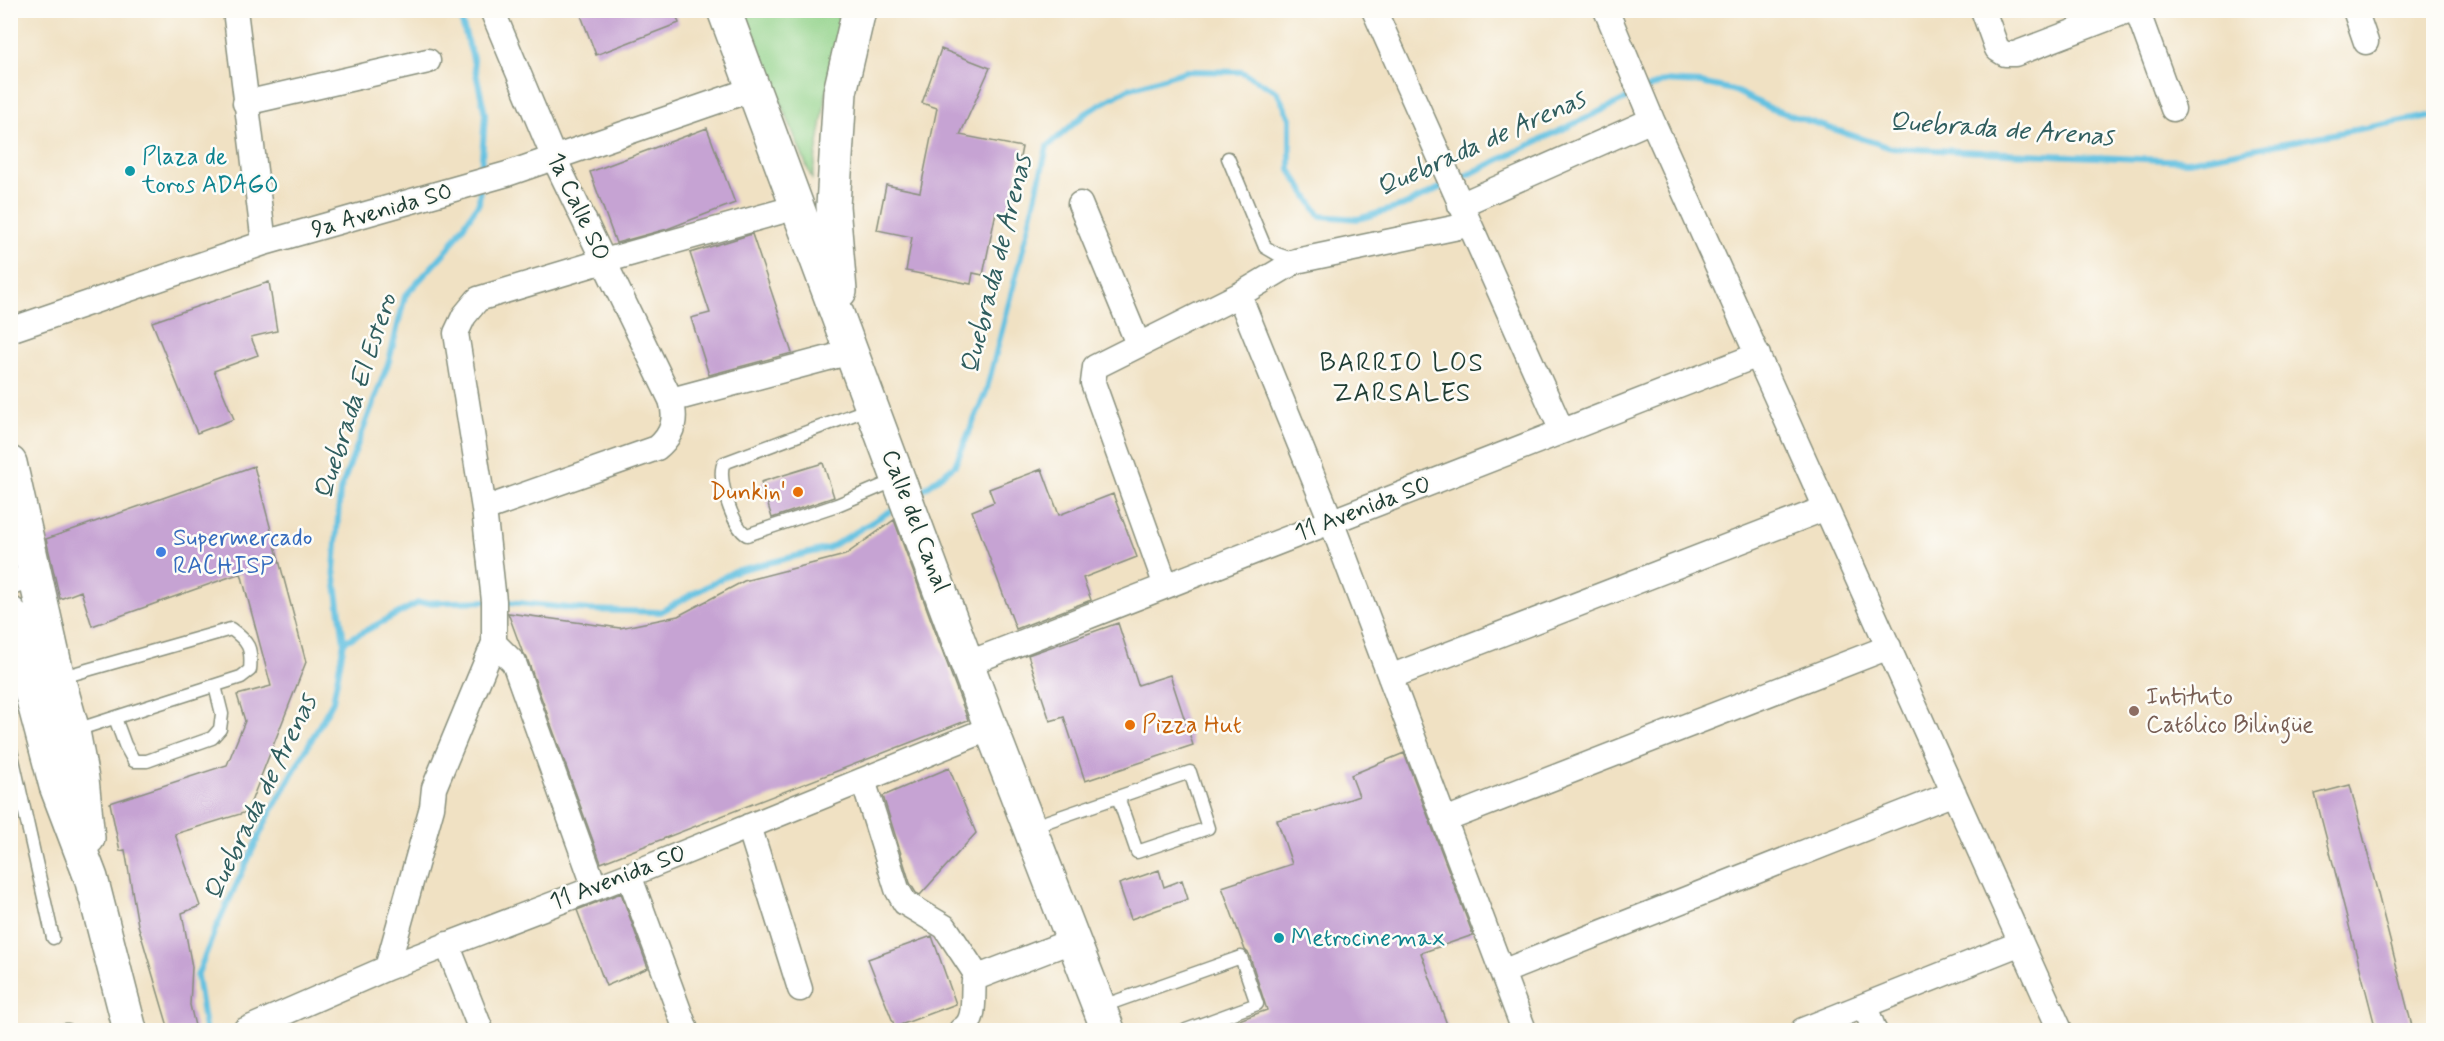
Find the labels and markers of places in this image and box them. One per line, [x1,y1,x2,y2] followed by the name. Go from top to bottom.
[141,142,279,201] place label: Plaza de toros ADAGO
[123,164,137,178] marker: Plaza de toros ADAGO
[710,477,786,508] place label: Dunkin'
[791,485,805,499] marker: Dunkin'
[173,523,313,582] place label: Supermercado RACHISP
[154,545,168,559] marker: Supermercado RACHISP
[2146,682,2314,744] place label: Intituto Católico Bilingüe
[2127,704,2141,718] marker: Intituto Católico Bilingüe
[1142,710,1242,741] place label: Pizza Hut
[1123,718,1137,732] marker: Pizza Hut
[1291,923,1445,954] place label: Metrocinemax
[1272,931,1286,945] marker: Metrocinemax

